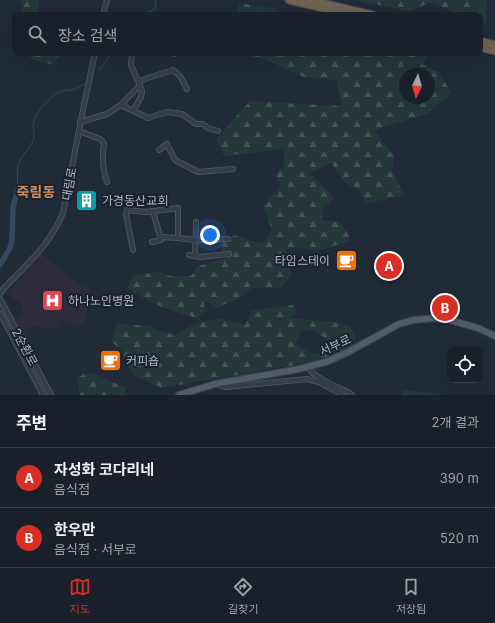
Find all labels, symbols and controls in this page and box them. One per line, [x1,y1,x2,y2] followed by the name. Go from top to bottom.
[12,12,483,56] search box
[26,23,48,45] icon: search
[58,26,117,45] text: 장소 검색
[399,68,435,104] north arrow
[59,166,79,202] street label: 대림로
[17,183,55,200] district label: 죽림동
[73,187,99,213] building icon: 가경동산교회
[102,193,168,208] place label: 가경동산교회
[200,225,220,245] your location
[333,247,359,273] cafe icon: 타임스테이
[376,251,402,281] pin: A
[275,253,330,268] place label: 타임스테이
[40,287,66,313] hospital icon: 하나노인병원
[68,293,134,308] place label: 하나노인병원
[432,293,458,323] pin: B
[9,326,41,368] street label: 2순환로
[317,331,353,359] street label: 서부로
[98,347,124,373] cafe icon: 커피숍
[447,347,483,383] map controls
[447,347,483,383] button: locate
[126,353,159,368] place label: 커피숍
[16,413,47,433] text: 주변
[432,414,479,430] text: 2개 결과
[54,460,154,479] text: 자성화 코다리네
[24,470,34,486] text: A
[440,470,479,486] text: 390 m
[54,481,90,497] text: 음식점
[54,520,95,539] text: 한우만
[25,530,33,546] text: B
[440,530,479,546] text: 520 m
[54,541,137,557] text: 음식점 · 서부로
[69,576,91,616] tab: 지도
[228,576,258,616] tab: 길찾기
[396,576,426,616] tab: 저장됨

